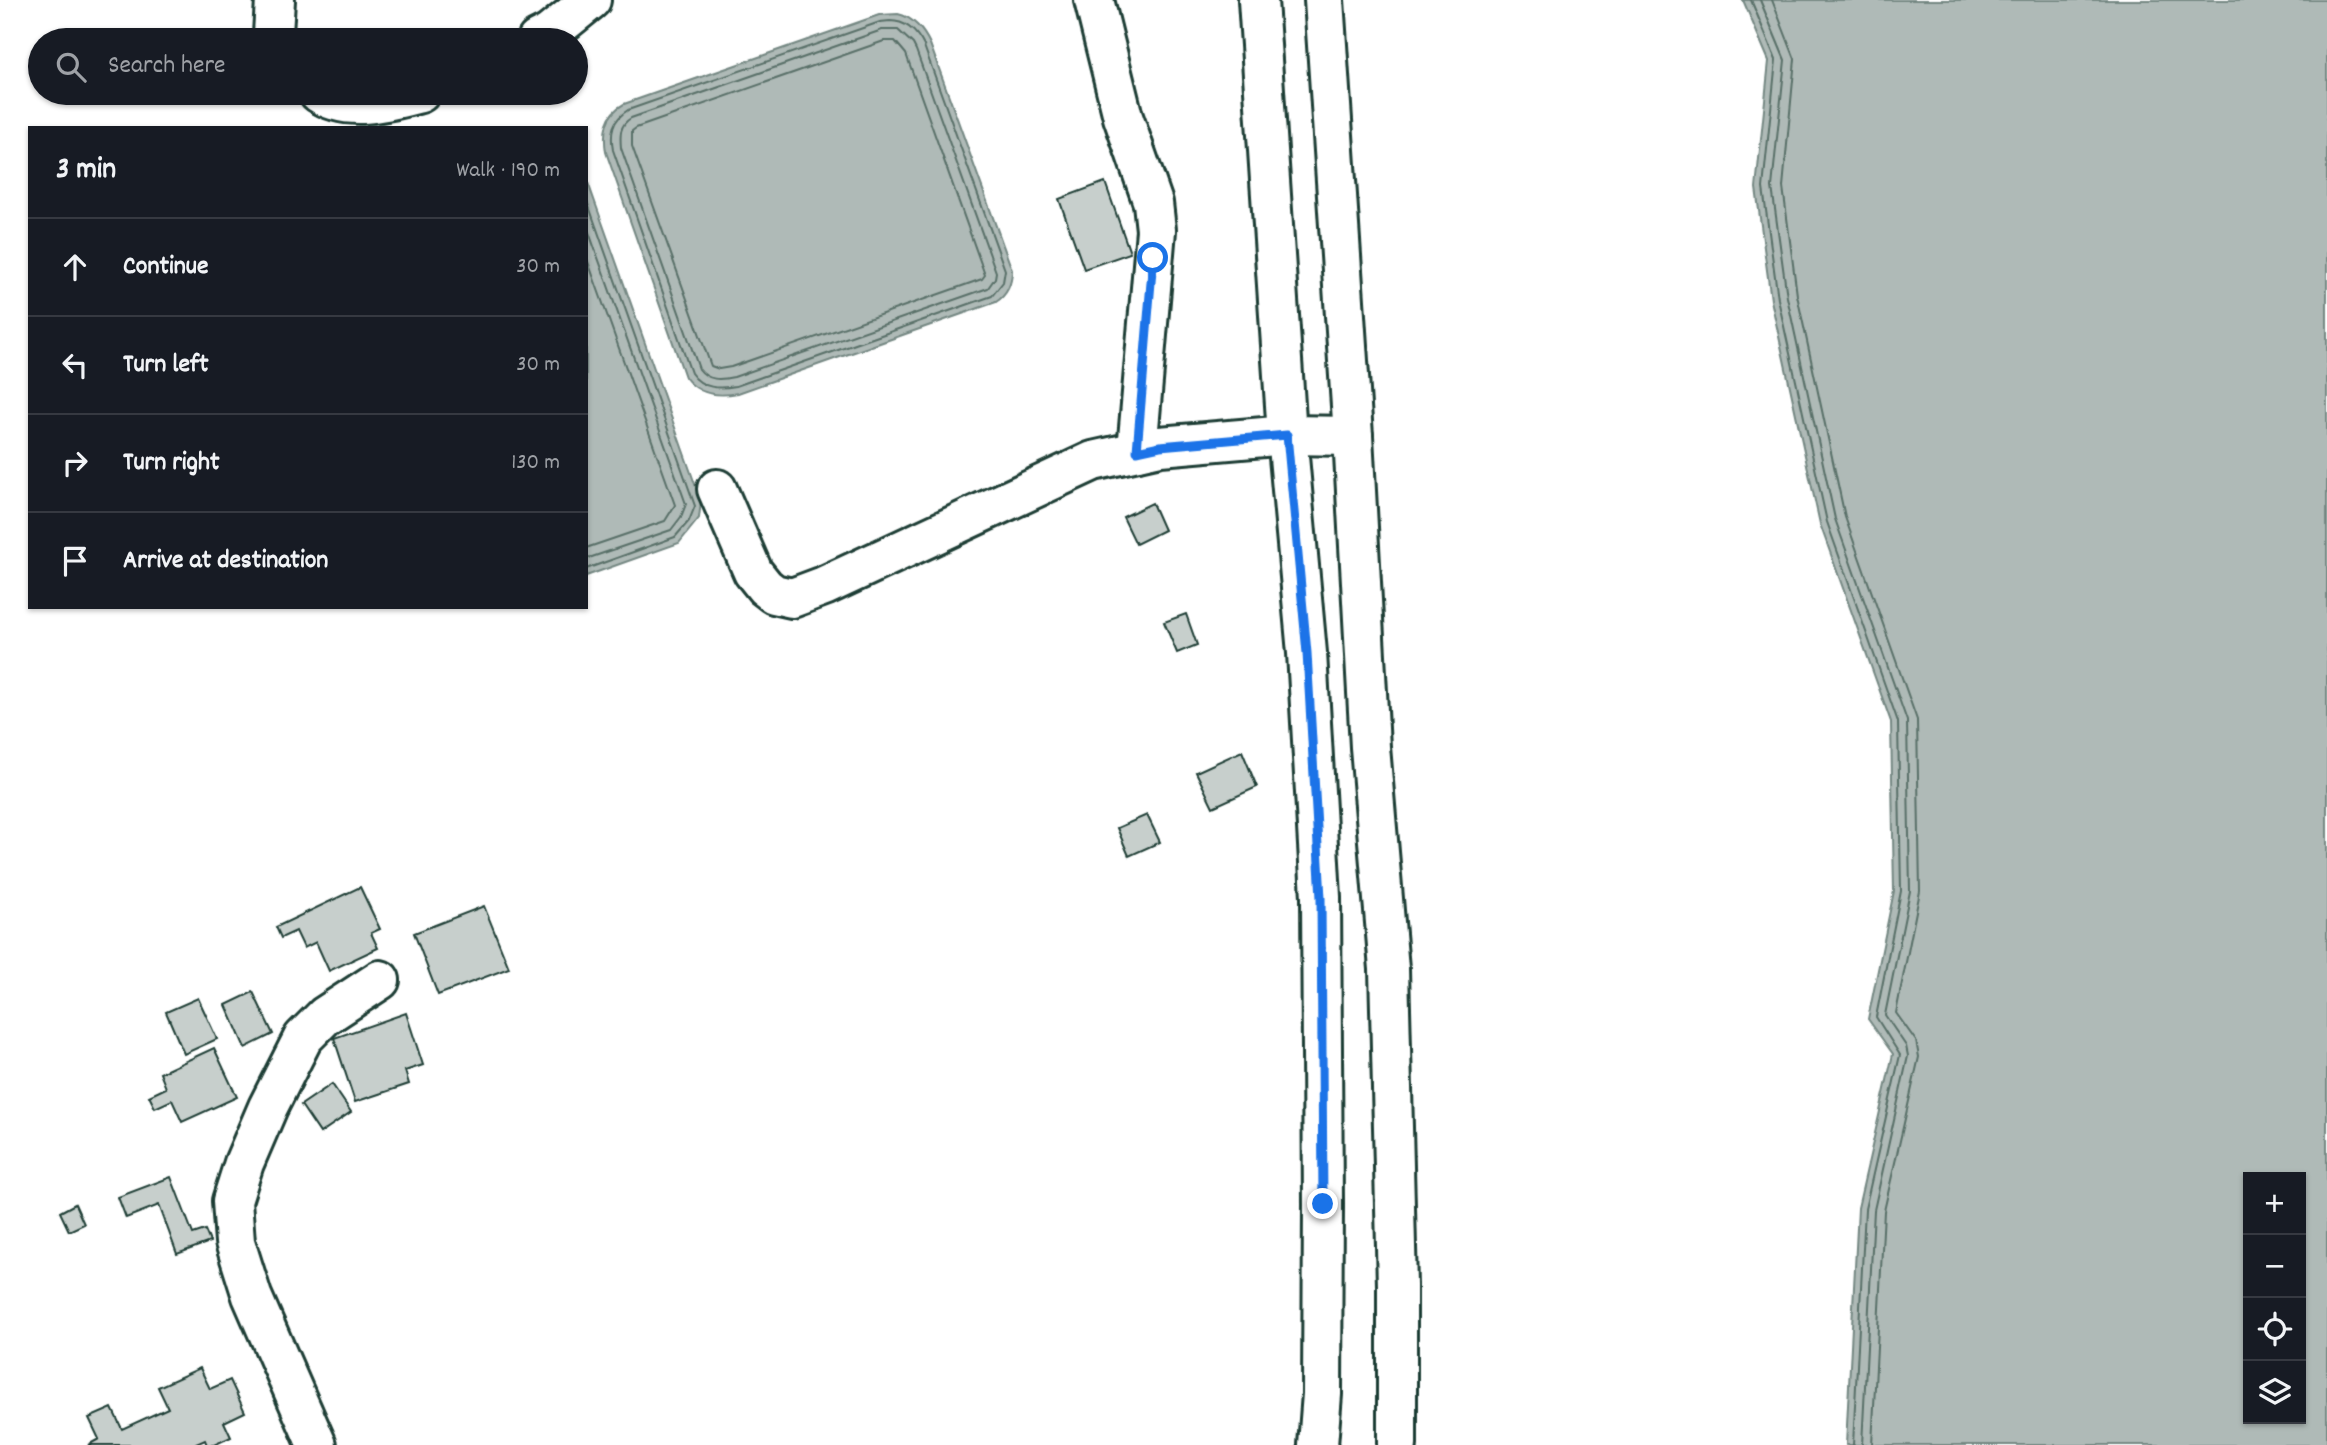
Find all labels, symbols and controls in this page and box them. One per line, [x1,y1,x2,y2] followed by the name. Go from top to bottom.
[28,28,588,105] search box
[52,48,90,86] icon: search
[108,48,226,85] text: Search here
[56,150,116,193] text: 3 min
[456,155,560,188] text: Walk · 190 m
[1137,242,1168,273] route start
[56,248,94,286] icon: ahead
[123,249,208,286] text: Continue
[516,251,560,284] text: 30 m
[56,346,94,384] icon: left
[123,347,209,384] text: Turn left
[516,349,560,382] text: 30 m
[56,444,94,482] icon: right
[123,445,220,482] text: Turn right
[511,447,560,480] text: 130 m
[56,542,94,580] icon: arrive
[123,543,328,580] text: Arrive at destination
[2243,1172,2306,1424] map controls
[2243,1172,2306,1235] button: +
[1307,1188,1338,1219] route end
[2243,1235,2306,1298] button: −
[2243,1298,2306,1361] button: locate
[2243,1361,2306,1424] button: layers

